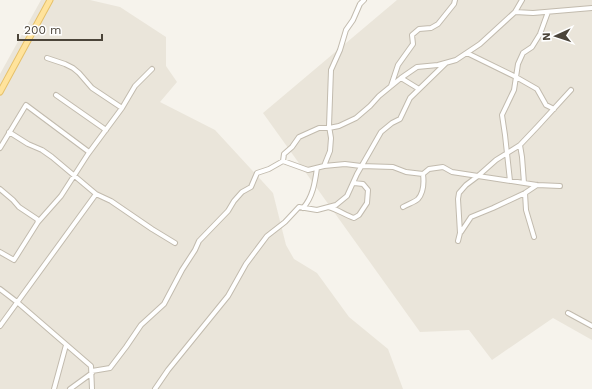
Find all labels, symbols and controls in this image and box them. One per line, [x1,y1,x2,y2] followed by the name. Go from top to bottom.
[18,16,102,42] scale bar
[536,16,576,56] north arrow
[24,23,61,37] text: 200 m
[540,32,553,41] text: N

